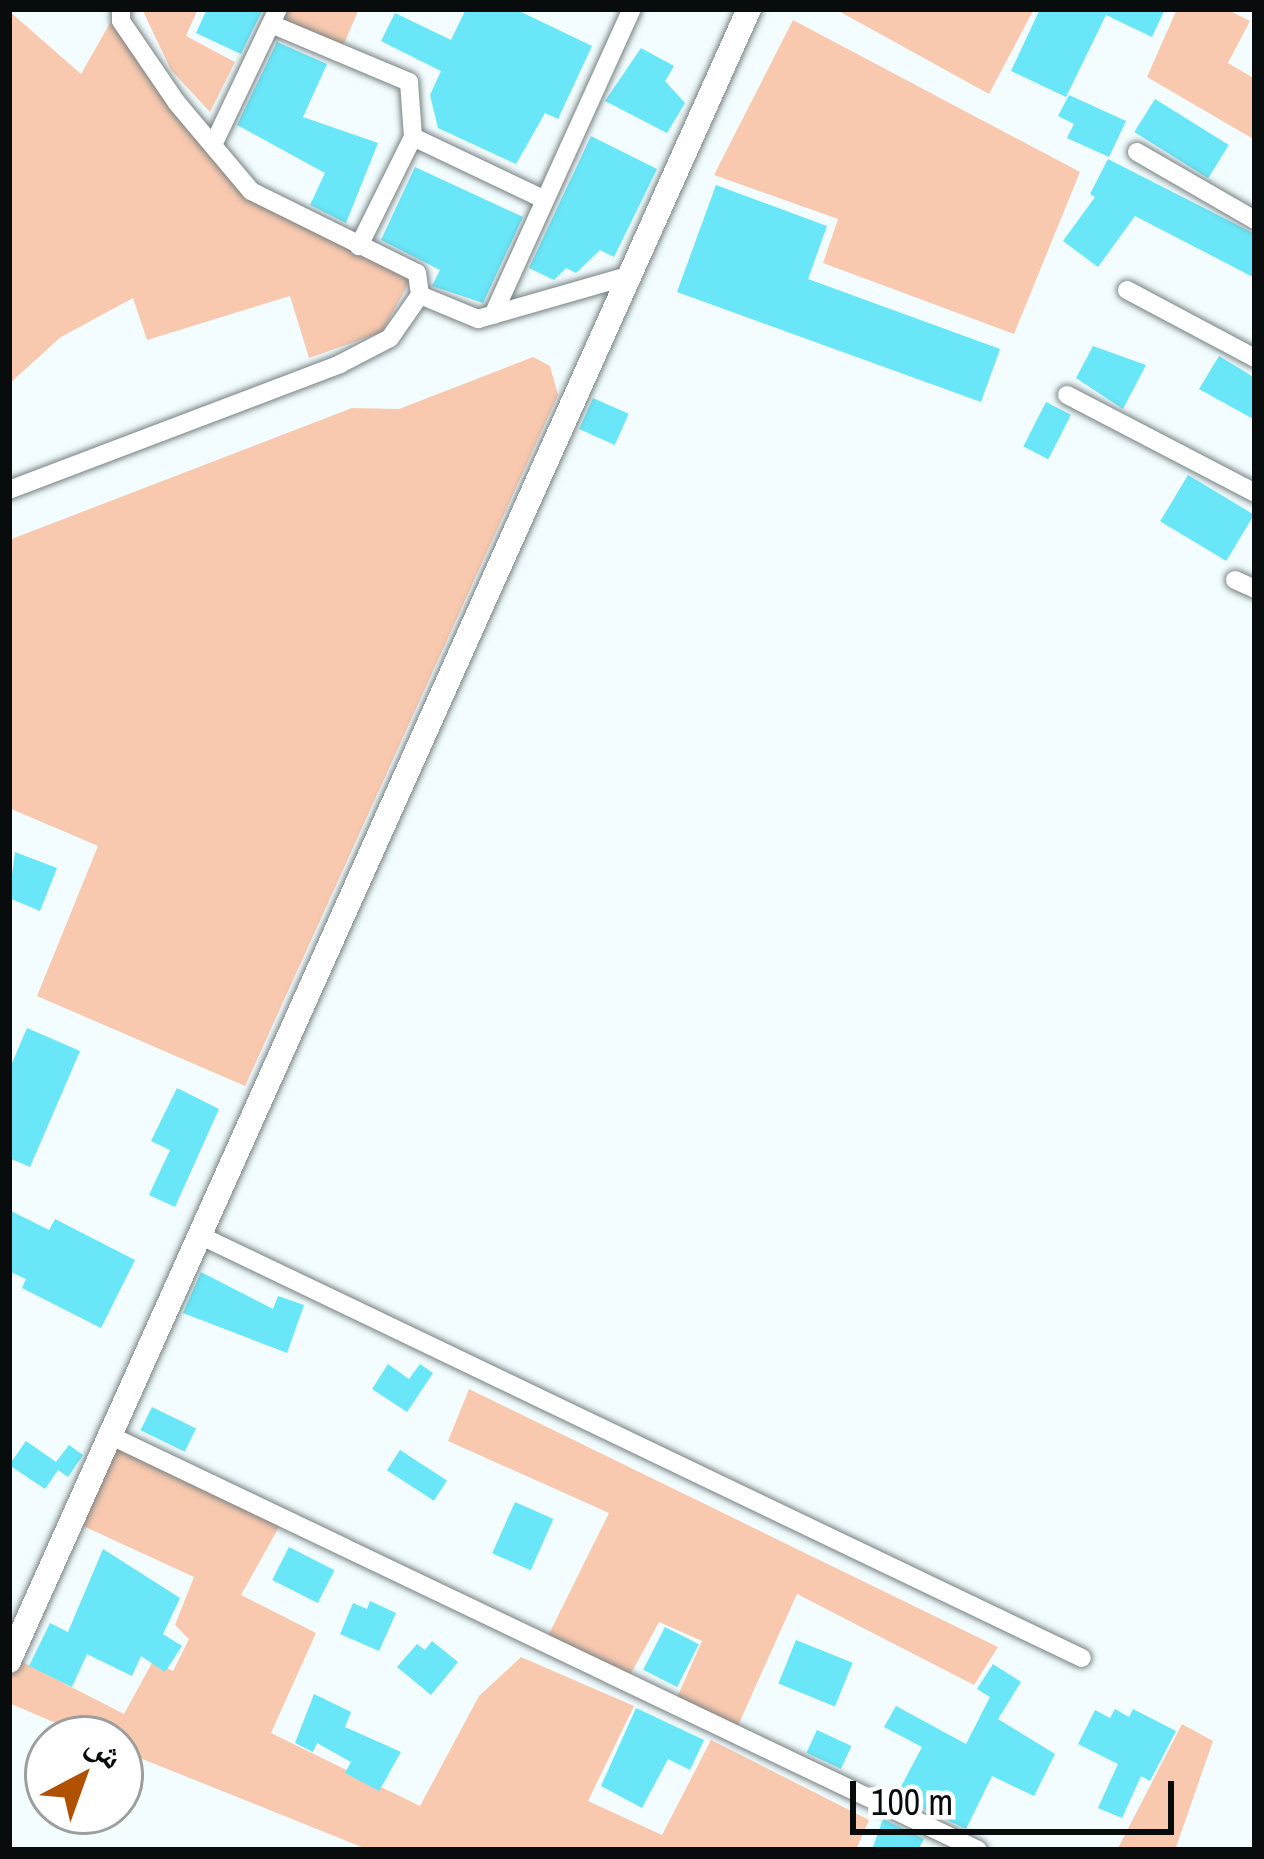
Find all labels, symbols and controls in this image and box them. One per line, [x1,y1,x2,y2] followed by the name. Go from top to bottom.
[24,1715,144,1835] north arrow
[78,1722,133,1778] text: ش
[856,1757,1180,1831] scale bar
[871,1778,953,1826] text: 100 m

